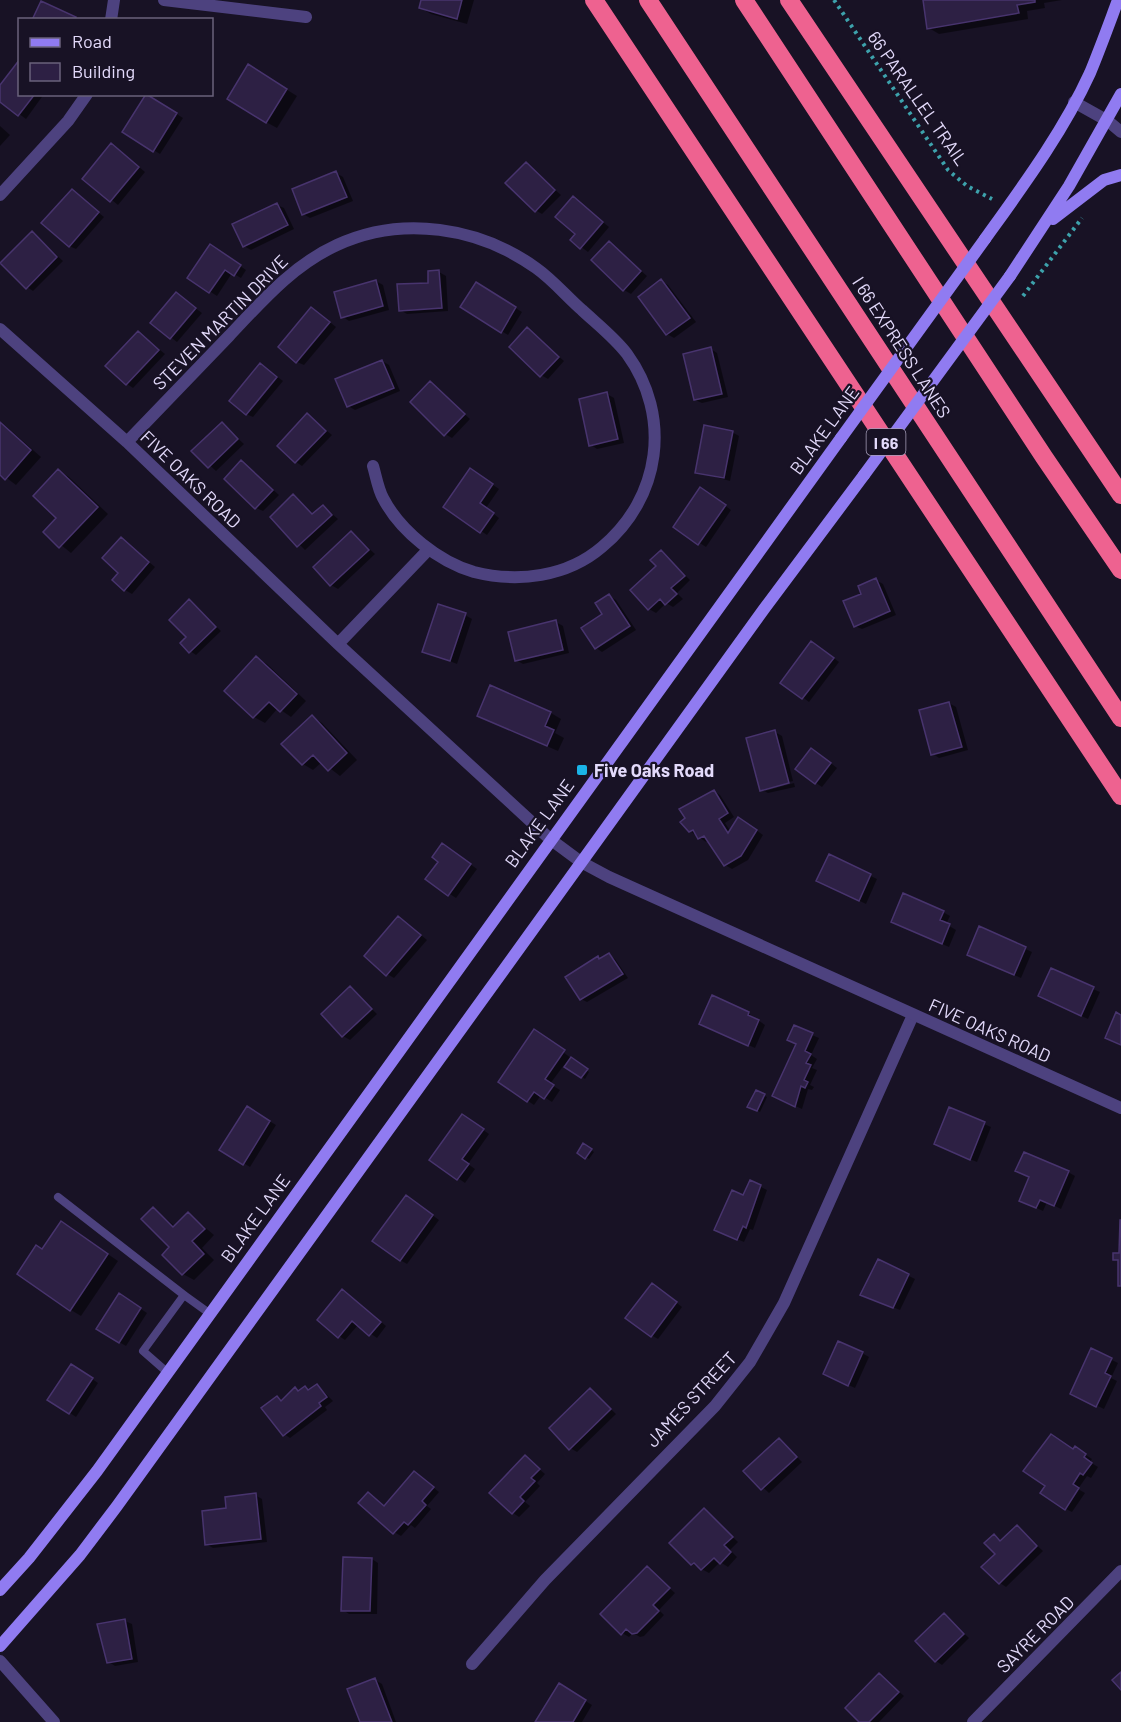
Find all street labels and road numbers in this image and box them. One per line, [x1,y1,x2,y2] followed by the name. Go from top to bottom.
[863,27,973,169] street label: 66 PARALLEL TRAIL
[148,250,292,394] street label: STEVEN MARTIN DRIVE
[848,272,956,422] street label: I 66 EXPRESS LANES
[785,382,863,478] street label: BLAKE LANE
[136,426,246,532] street label: FIVE OAKS ROAD
[866,429,906,455] road number: I 66
[500,775,578,871] street label: BLAKE LANE
[926,993,1054,1067] street label: FIVE OAKS ROAD
[216,1170,294,1266] street label: BLAKE LANE
[641,1347,741,1451] street label: JAMES STREET
[992,1591,1078,1677] street label: SAYRE ROAD

